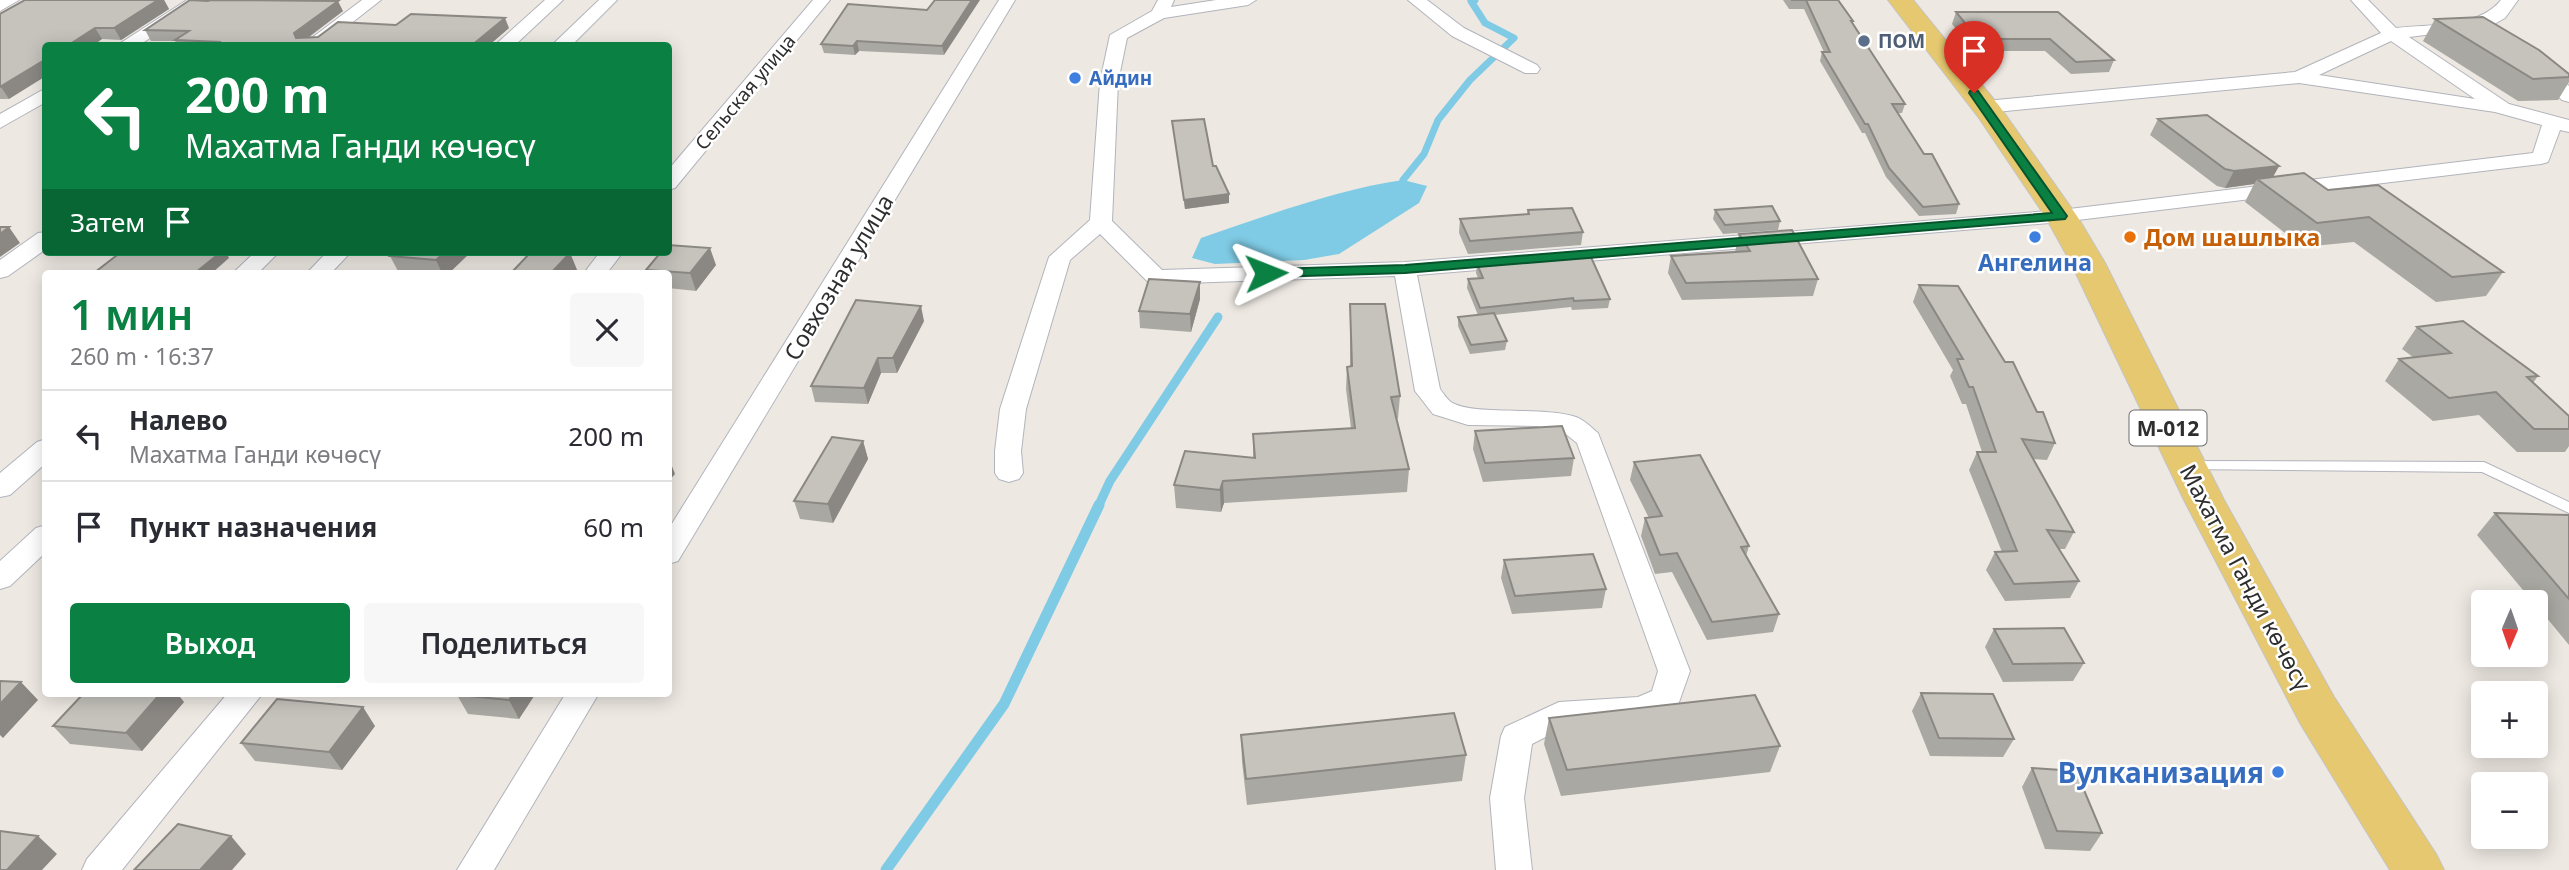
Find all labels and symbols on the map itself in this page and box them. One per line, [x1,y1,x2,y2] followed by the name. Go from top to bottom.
[1944,21,2004,93] pin
[1878,28,1925,54] place label: ПОМ
[689,29,801,155] street label: Сельская улица
[1856,33,1872,49] marker: ПОМ
[1089,65,1152,91] place label: Айдин
[1067,70,1083,86] marker: Айдин
[776,188,900,366] street label: Совхозная улица
[2144,221,2320,253] place label: Дом шашлыка
[2027,229,2043,245] marker: Ангелина
[2122,229,2138,245] marker: Дом шашлыка
[1229,236,1303,310] position arrow
[1978,246,2092,278] place label: Ангелина
[2130,410,2206,446] road number: М-012
[2173,458,2319,696] street label: Махатма Ганди көчөсү
[2471,590,2548,667] north arrow
[2058,753,2264,791] place label: Вулканизация
[2270,764,2286,780] marker: Вулканизация

